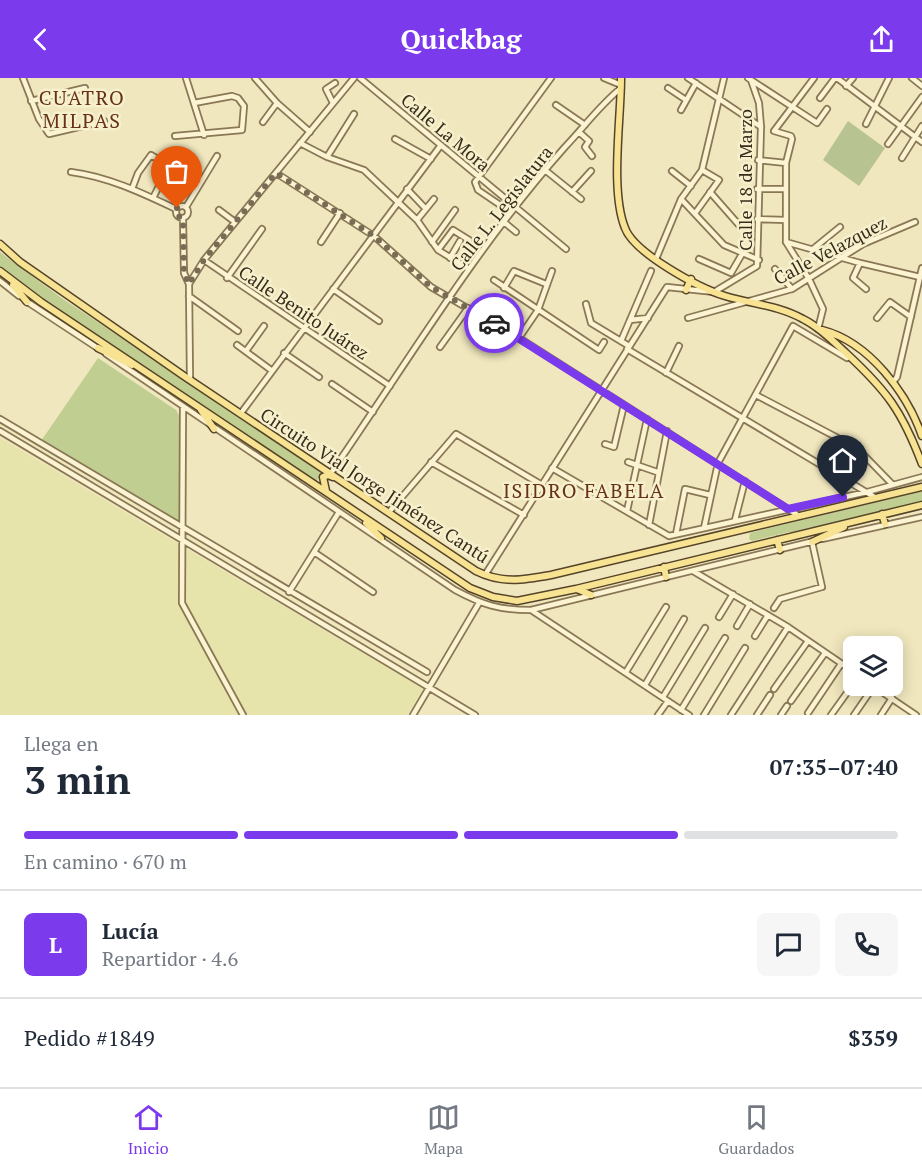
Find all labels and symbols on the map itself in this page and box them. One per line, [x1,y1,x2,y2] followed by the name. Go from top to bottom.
[39,84,125,134] district label: CUATRO MILPAS
[396,87,496,177] street label: Calle La Mora
[733,109,757,251] street label: Calle 18 de Marzo
[445,140,557,276] street label: Calle L. Legislatura
[151,146,202,208] pin
[769,210,891,290] street label: Calle Velazquez
[234,259,374,365] street label: Calle Benito Juárez
[464,293,524,353] courier
[256,402,494,568] street label: Circuito Vial Jorge Jiménez Cantú
[817,435,868,497] pin
[503,477,665,504] district label: ISIDRO FABELA

